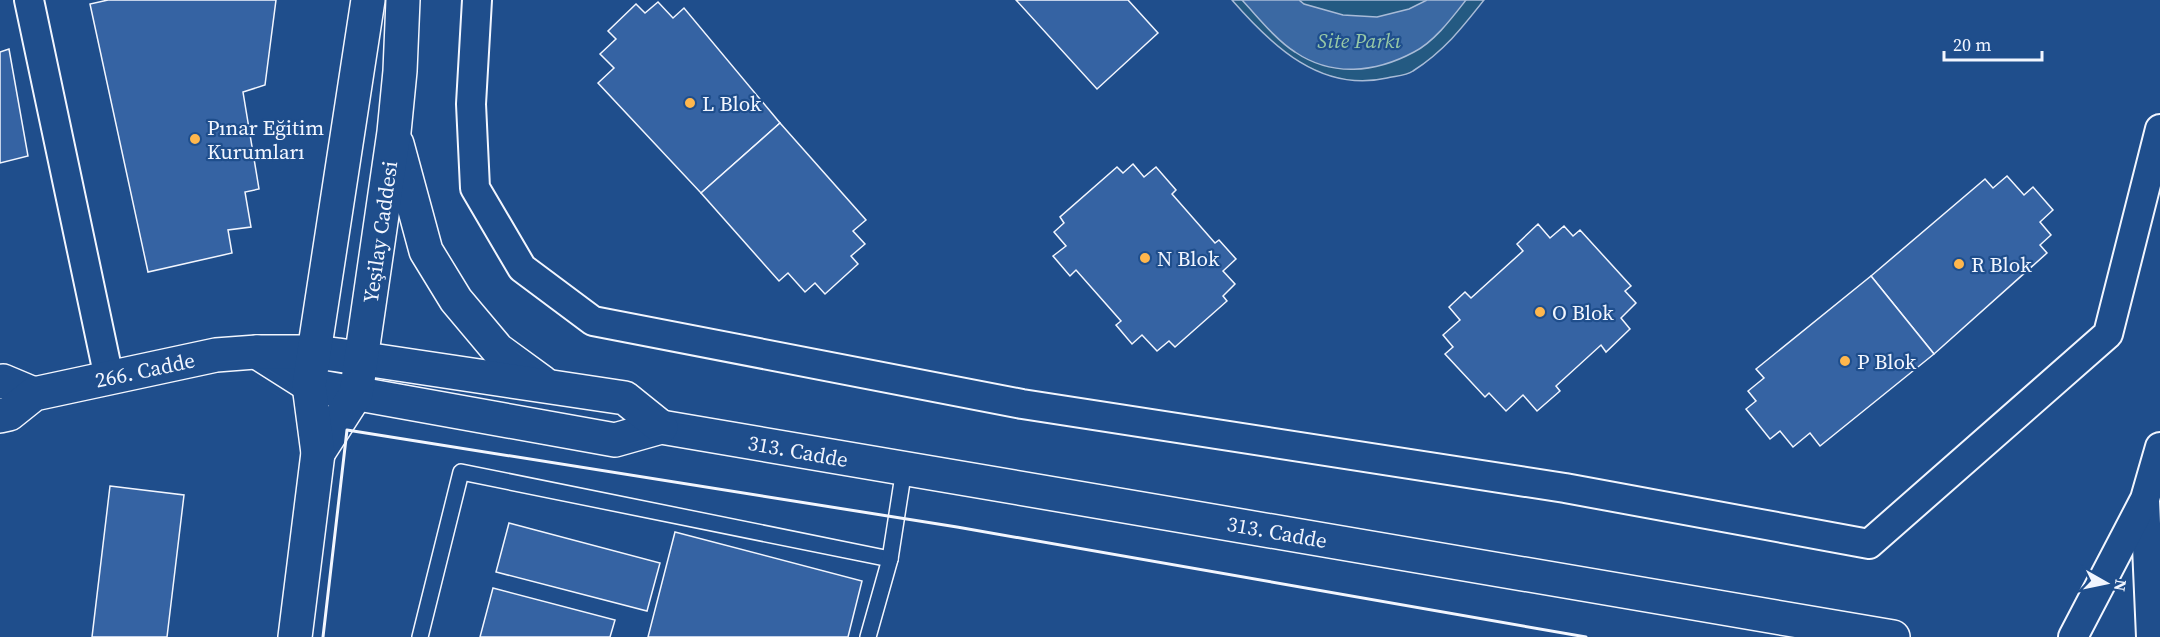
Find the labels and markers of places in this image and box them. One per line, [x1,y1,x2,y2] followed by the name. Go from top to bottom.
[702,89,762,118] place label: L Blok
[683,96,697,110] marker: L Blok
[207,113,324,166] place label: Pınar Eğitim Kurumları
[188,132,202,146] marker: Pınar Eğitim Kurumları
[1157,244,1220,273] place label: N Blok
[1971,250,2032,279] place label: R Blok
[1138,251,1152,265] marker: N Blok
[1952,257,1966,271] marker: R Blok
[1552,298,1614,327] place label: O Blok
[1533,305,1547,319] marker: O Blok
[1857,347,1917,376] place label: P Blok
[1838,354,1852,368] marker: P Blok

